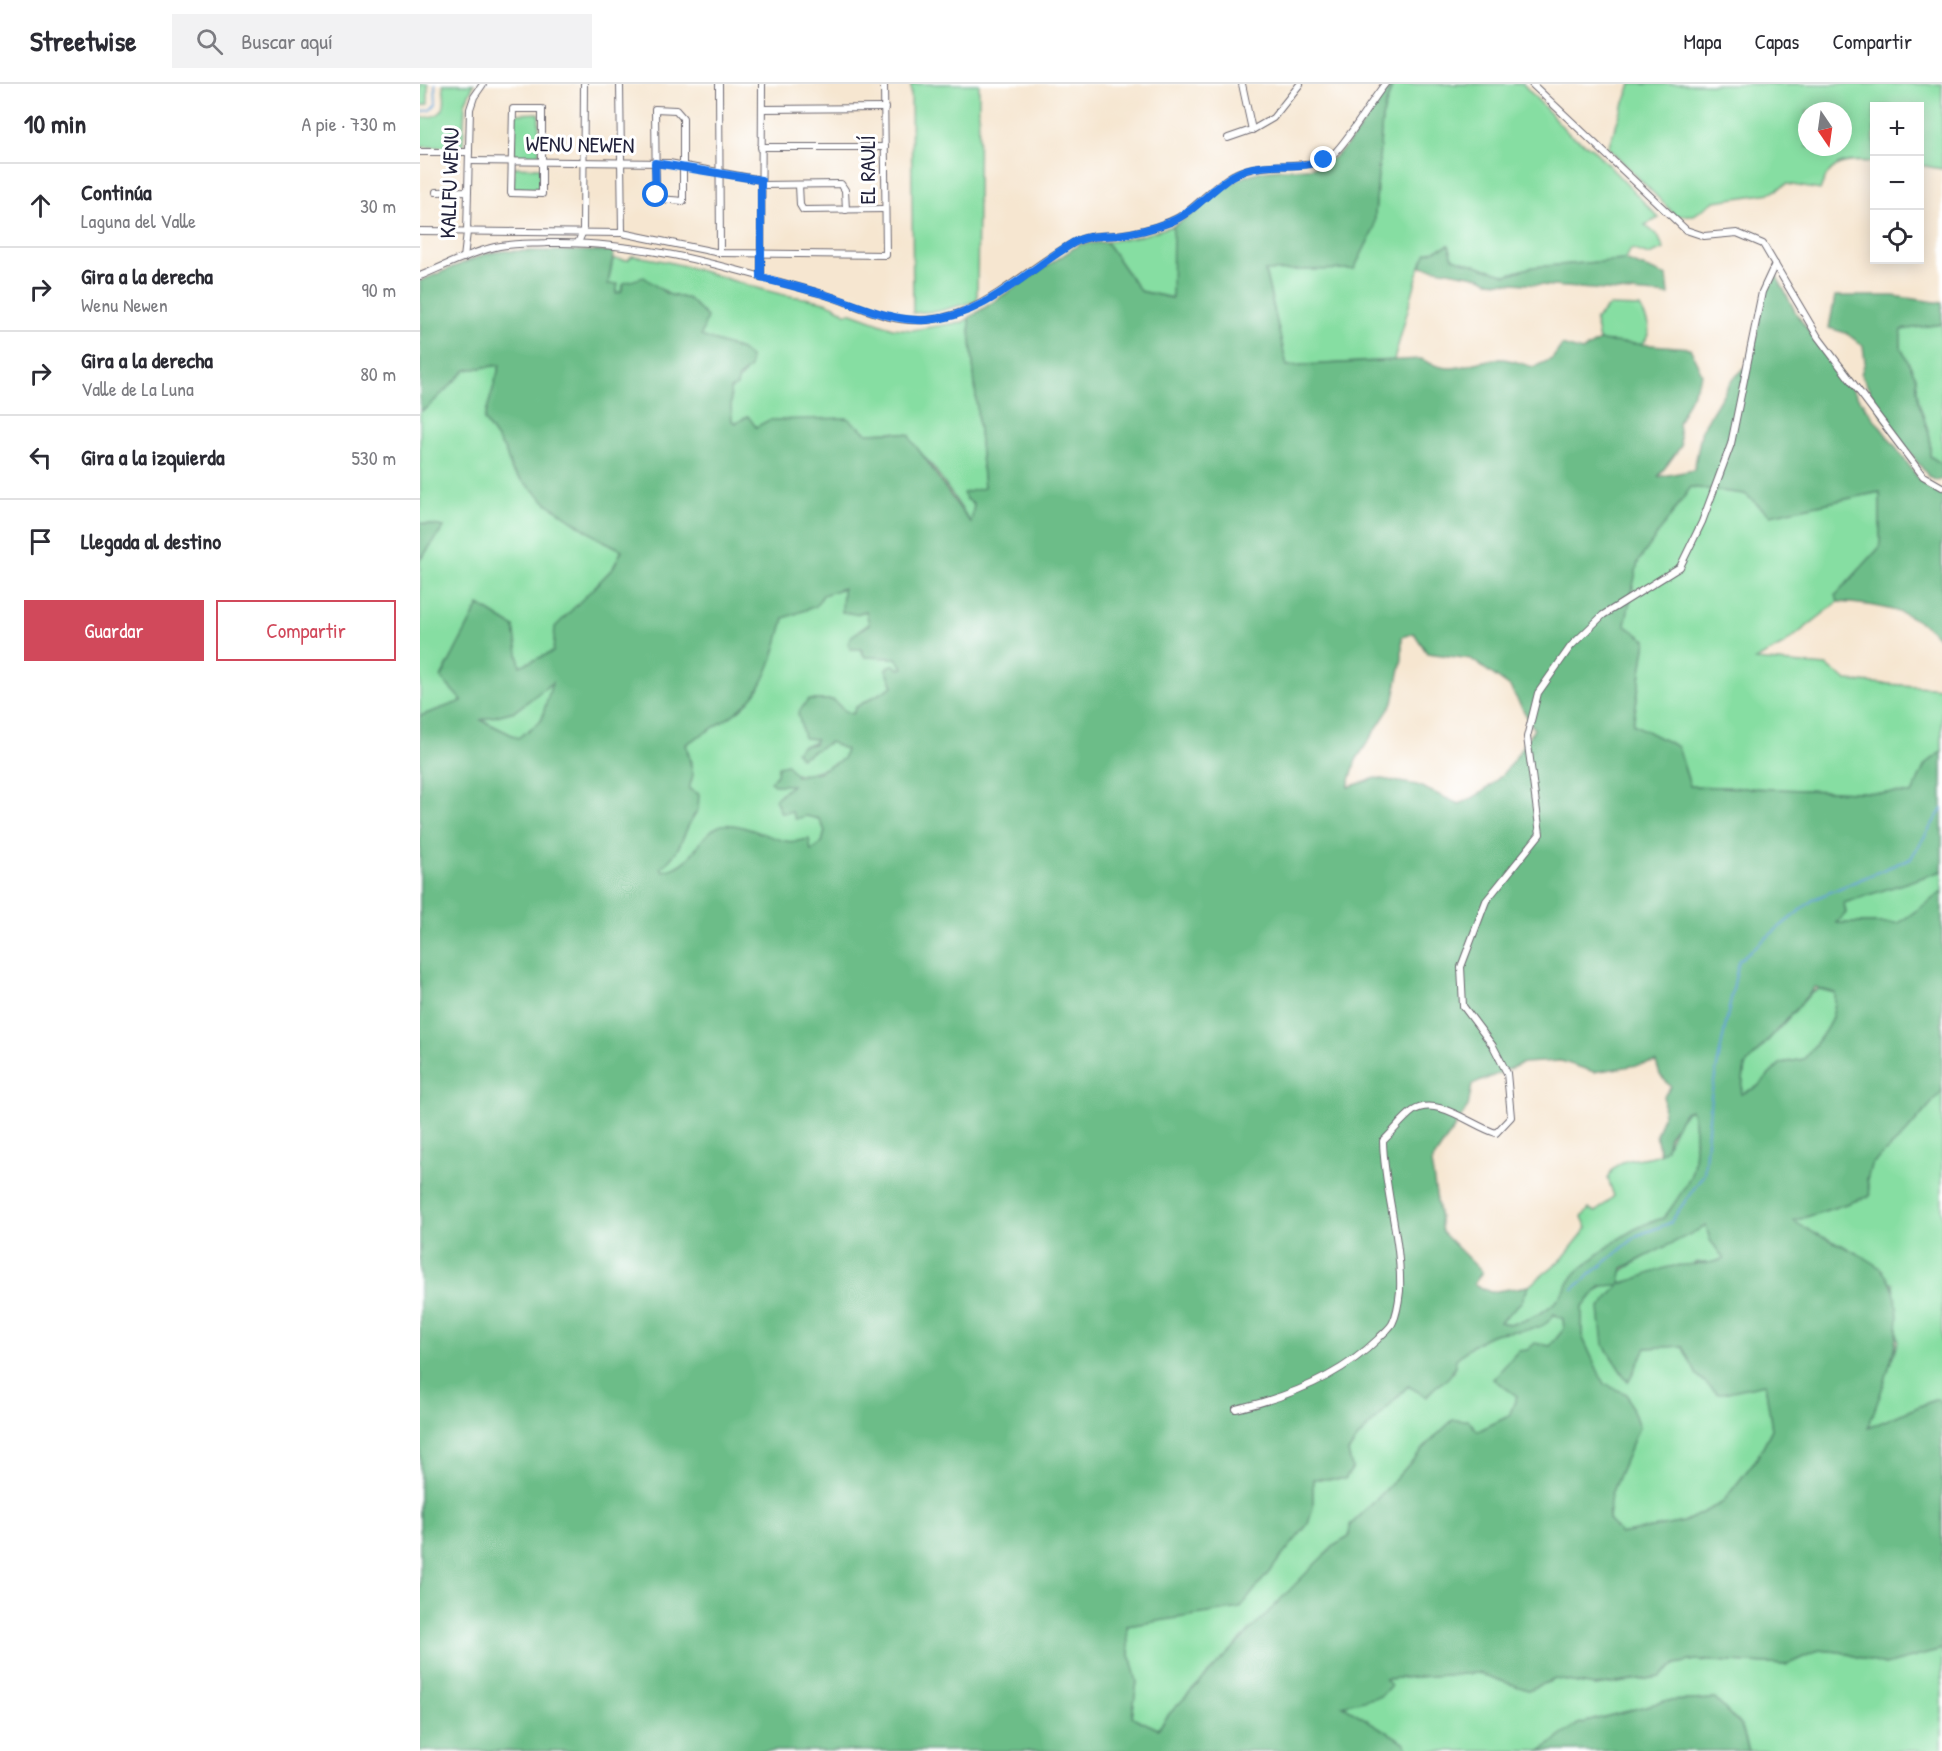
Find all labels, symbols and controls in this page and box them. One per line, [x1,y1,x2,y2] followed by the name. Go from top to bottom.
[172,14,592,68] search box
[30,22,136,60] text: Streetwise
[193,25,226,58] icon: search
[241,26,333,56] text: Buscar aquí
[1683,27,1721,56] text: Mapa
[1754,27,1799,56] text: Capas
[1832,27,1912,56] text: Compartir
[1798,102,1852,156] north arrow
[1870,102,1924,264] map controls
[1870,102,1924,156] button: +
[24,106,86,141] text: 10 min
[301,110,396,137] text: A pie · 730 m
[432,127,466,239] street label: KALLFU WENU
[525,128,635,160] street label: WENU NEWEN
[852,135,882,205] street label: EL RAULÍ
[1310,146,1336,172] route end
[1870,156,1924,210] button: −
[81,177,152,207] text: Continúa
[642,181,668,207] route start
[24,189,57,222] icon: ahead
[360,192,396,219] text: 30 m
[81,207,196,234] text: Laguna del Valle
[1870,210,1924,264] button: locate
[81,261,213,291] text: Gira a la derecha
[24,273,57,306] icon: right
[362,276,396,303] text: 90 m
[81,291,168,318] text: Wenu Newen
[81,345,213,375] text: Gira a la derecha
[24,357,57,390] icon: right
[360,360,396,387] text: 80 m
[81,375,194,402] text: Valle de La Luna
[24,441,57,474] icon: left
[81,442,225,472] text: Gira a la izquierda
[351,444,396,471] text: 530 m
[24,525,57,558] icon: arrive
[81,526,221,556] text: Llegada al destino
[24,600,204,661] button: Guardar
[216,600,396,661] button: Compartir

